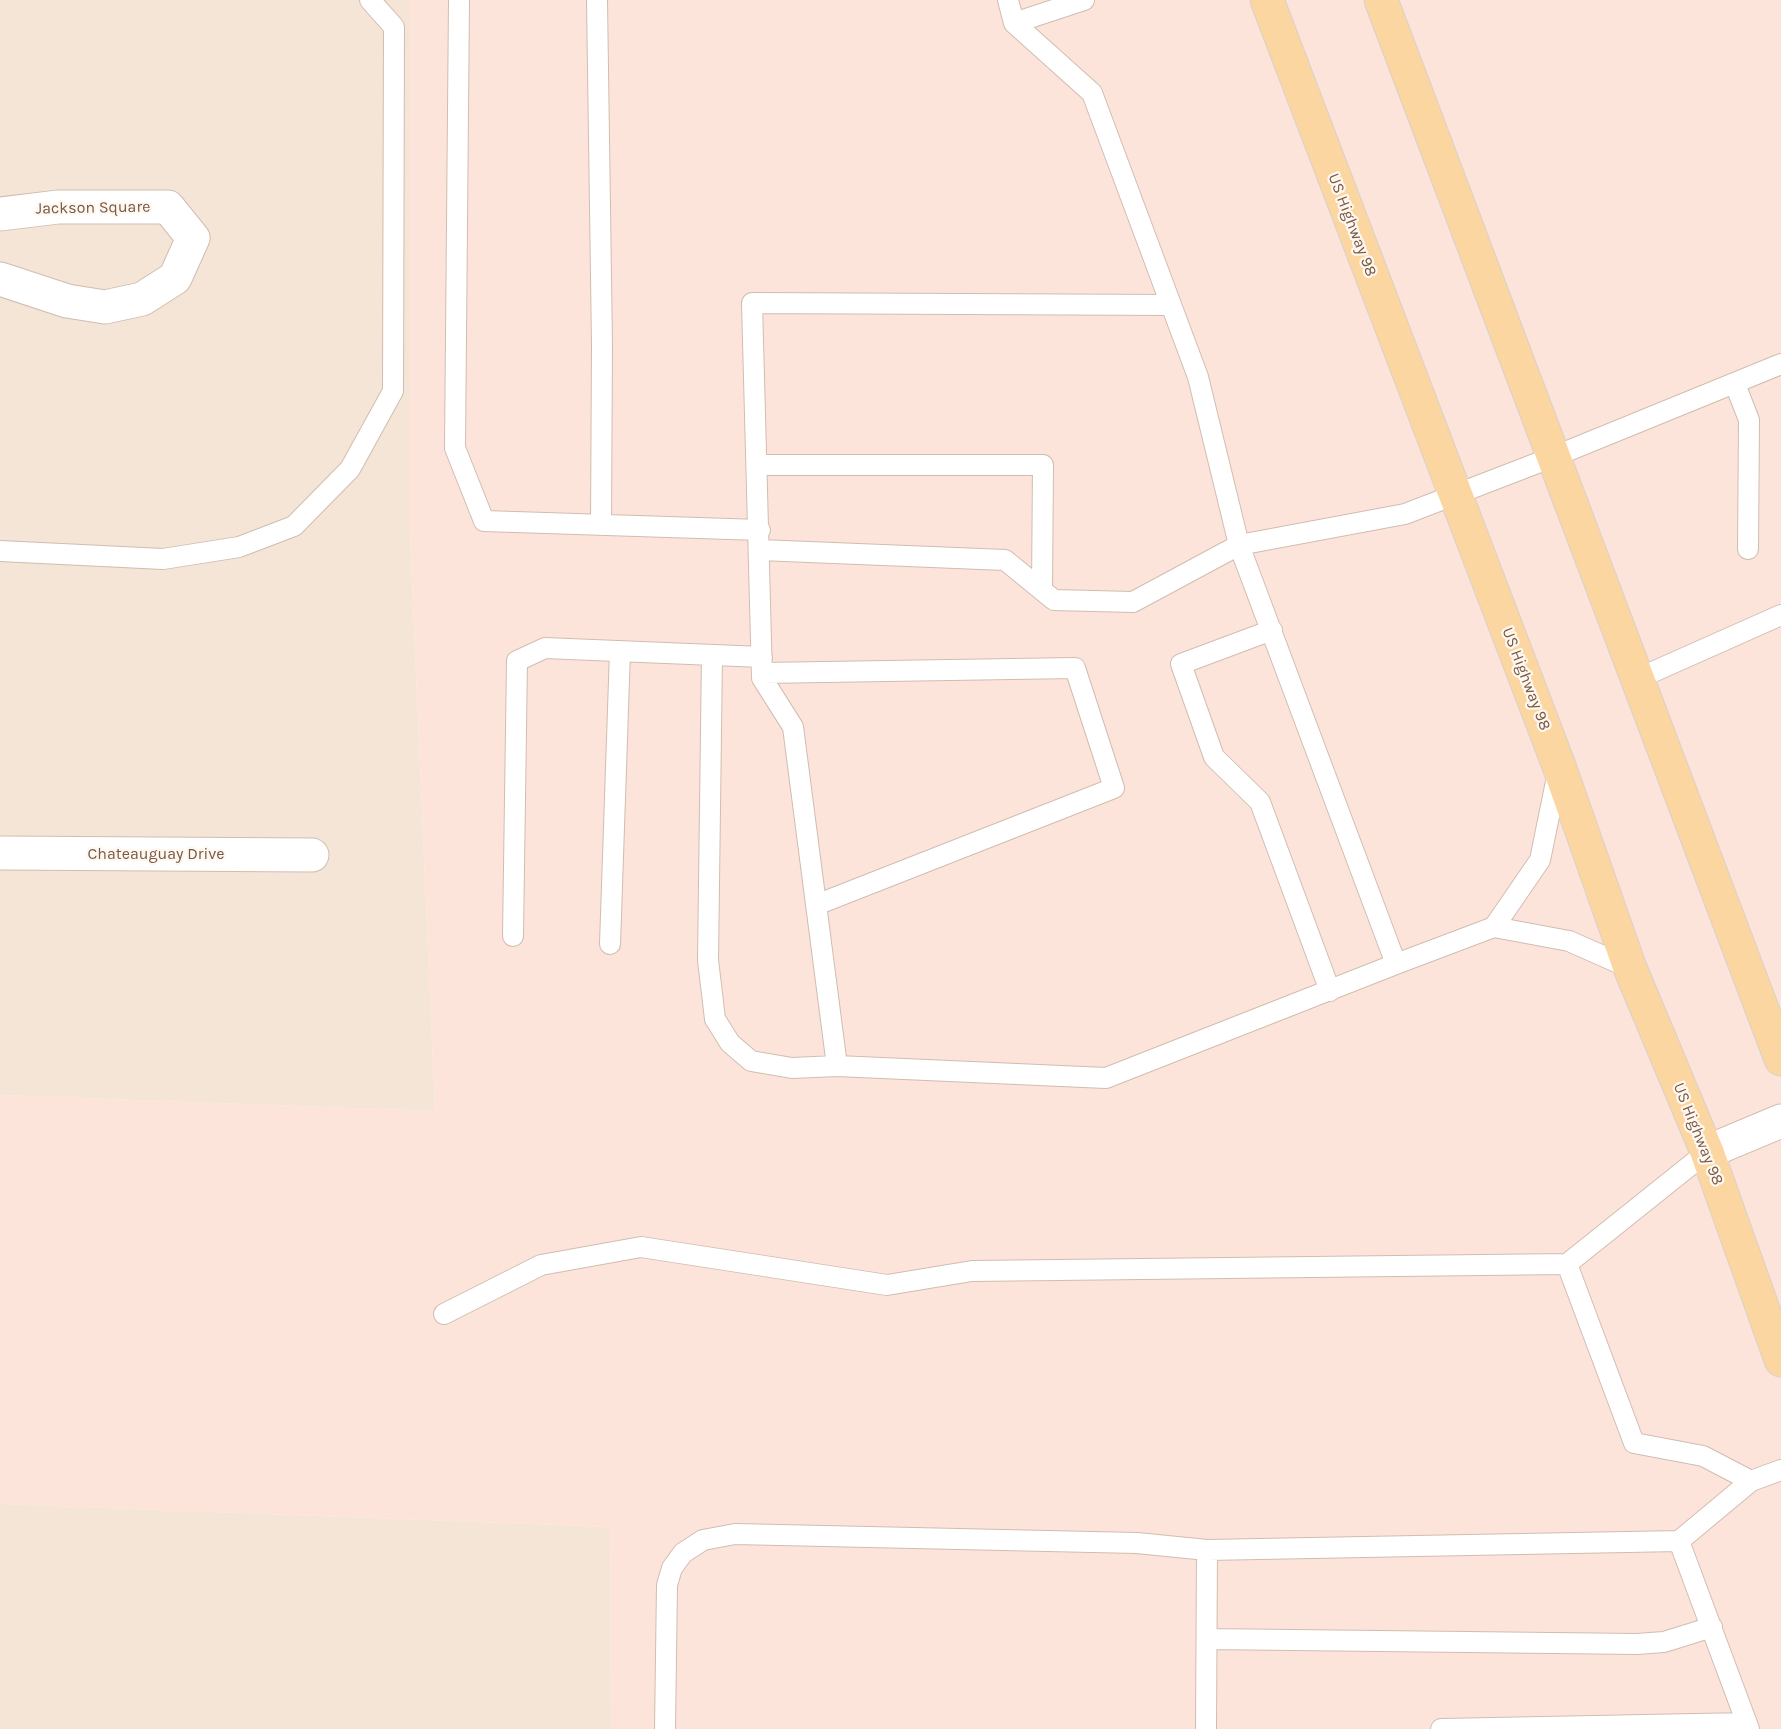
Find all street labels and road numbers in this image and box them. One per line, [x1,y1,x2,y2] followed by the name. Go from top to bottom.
[1324,171,1380,279] street label: US Highway 98
[36,197,150,219] street label: Jackson Square
[1498,625,1554,733] street label: US Highway 98
[87,844,225,864] street label: Chateauguay Drive
[1669,1080,1727,1188] street label: US Highway 98

